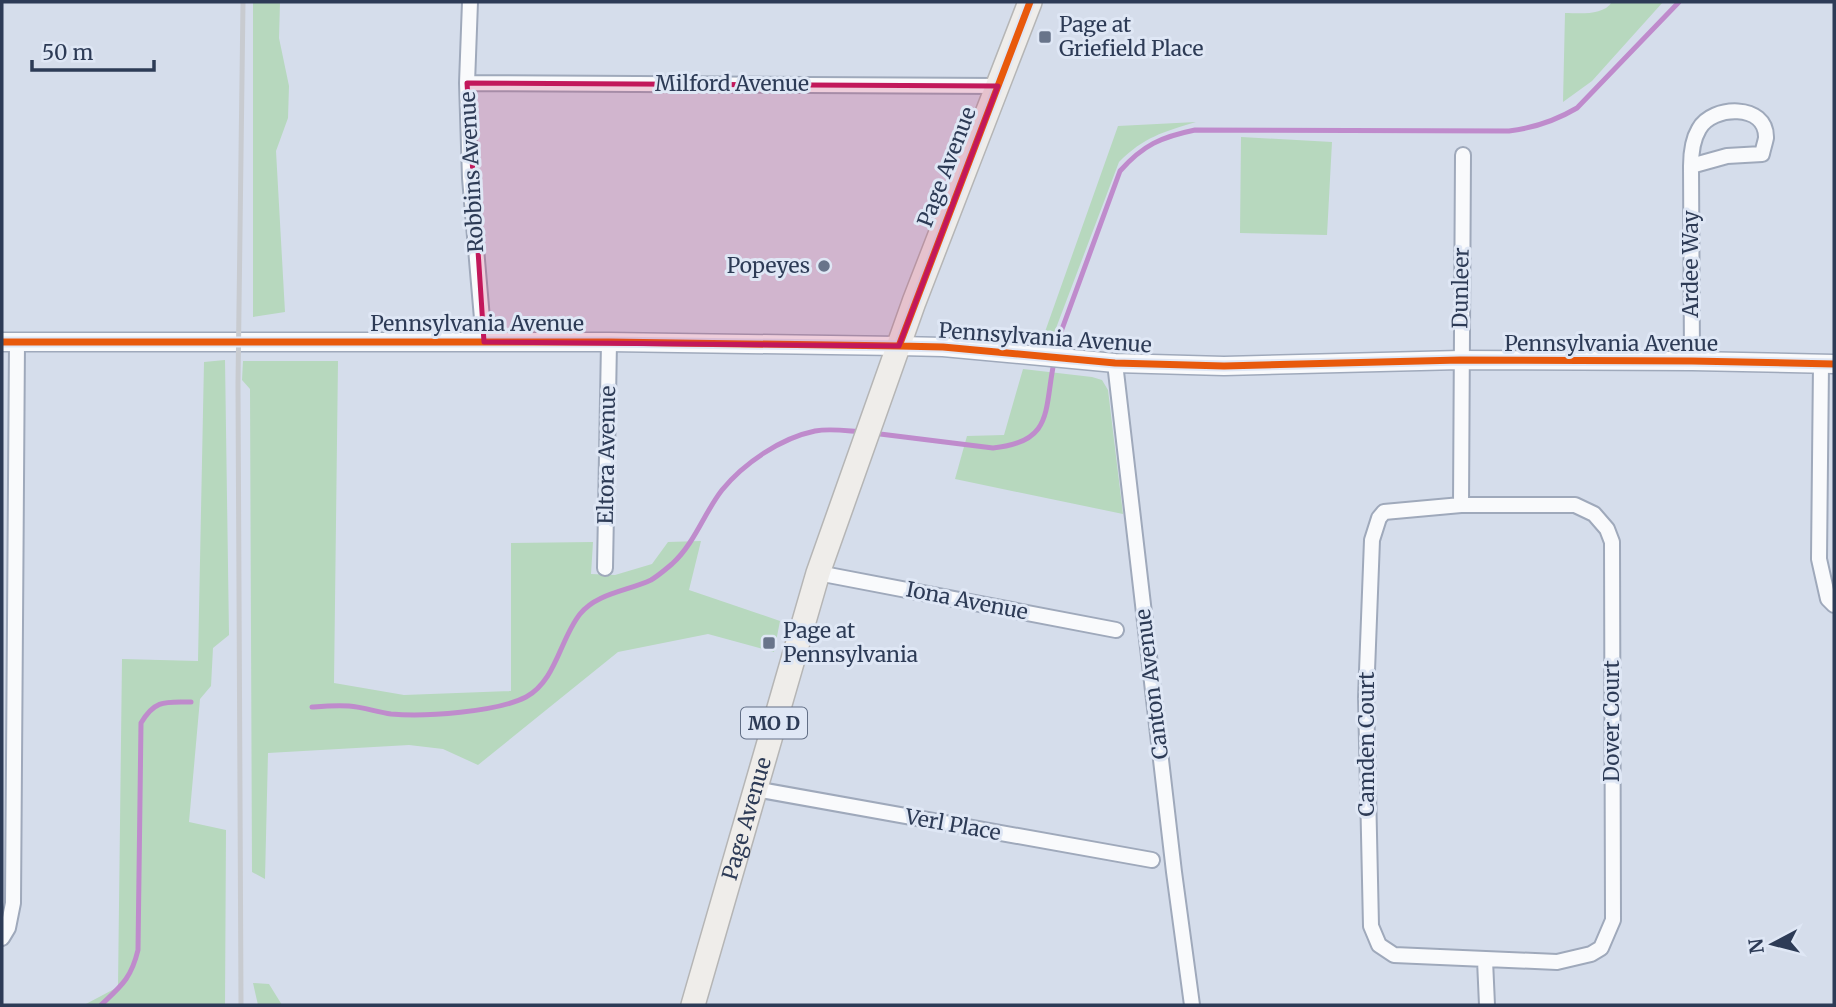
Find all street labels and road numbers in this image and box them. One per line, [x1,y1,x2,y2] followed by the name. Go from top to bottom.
[655,70,809,97] street label: Milford Avenue
[454,91,489,253] street label: Robbins Avenue
[911,103,982,231] street label: Page Avenue
[1677,210,1704,318] street label: Ardee Way
[1446,247,1475,329] street label: Dunleer
[370,310,584,337] street label: Pennsylvania Avenue
[937,317,1153,358] street label: Pennsylvania Avenue
[1504,330,1718,357] street label: Pennsylvania Avenue
[592,385,621,525] street label: Eltora Avenue
[904,575,1030,626] street label: Iona Avenue
[1129,607,1174,761] street label: Canton Avenue
[1598,660,1625,782] street label: Dover Court
[1353,672,1380,816] street label: Camden Court
[741,708,807,738] road number: MO D
[716,754,777,883] street label: Page Avenue
[902,803,1003,846] street label: Verl Place

